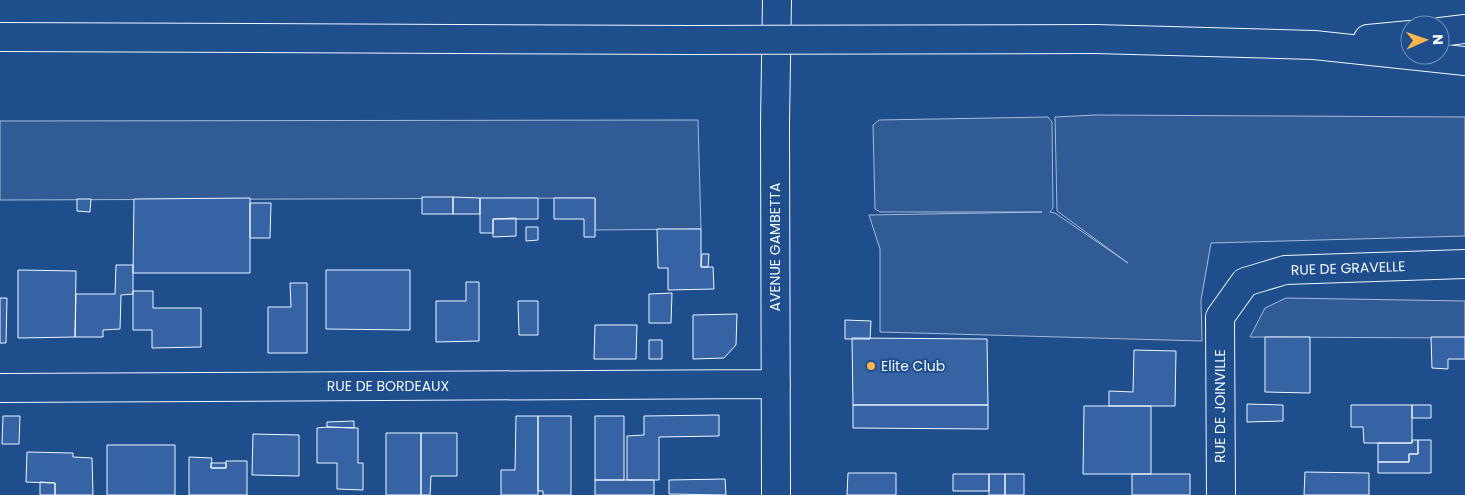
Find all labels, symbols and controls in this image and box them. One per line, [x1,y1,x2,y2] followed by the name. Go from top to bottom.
[1400,15,1450,65] north arrow
[1428,34,1448,45] text: N
[765,182,785,312] street label: AVENUE GAMBETTA
[1290,256,1406,280] street label: RUE DE GRAVELLE
[1210,349,1230,463] street label: RUE DE JOINVILLE
[881,356,945,376] place label: Elite Club
[865,360,877,372] marker: Elite Club
[327,376,450,396] street label: RUE DE BORDEAUX

